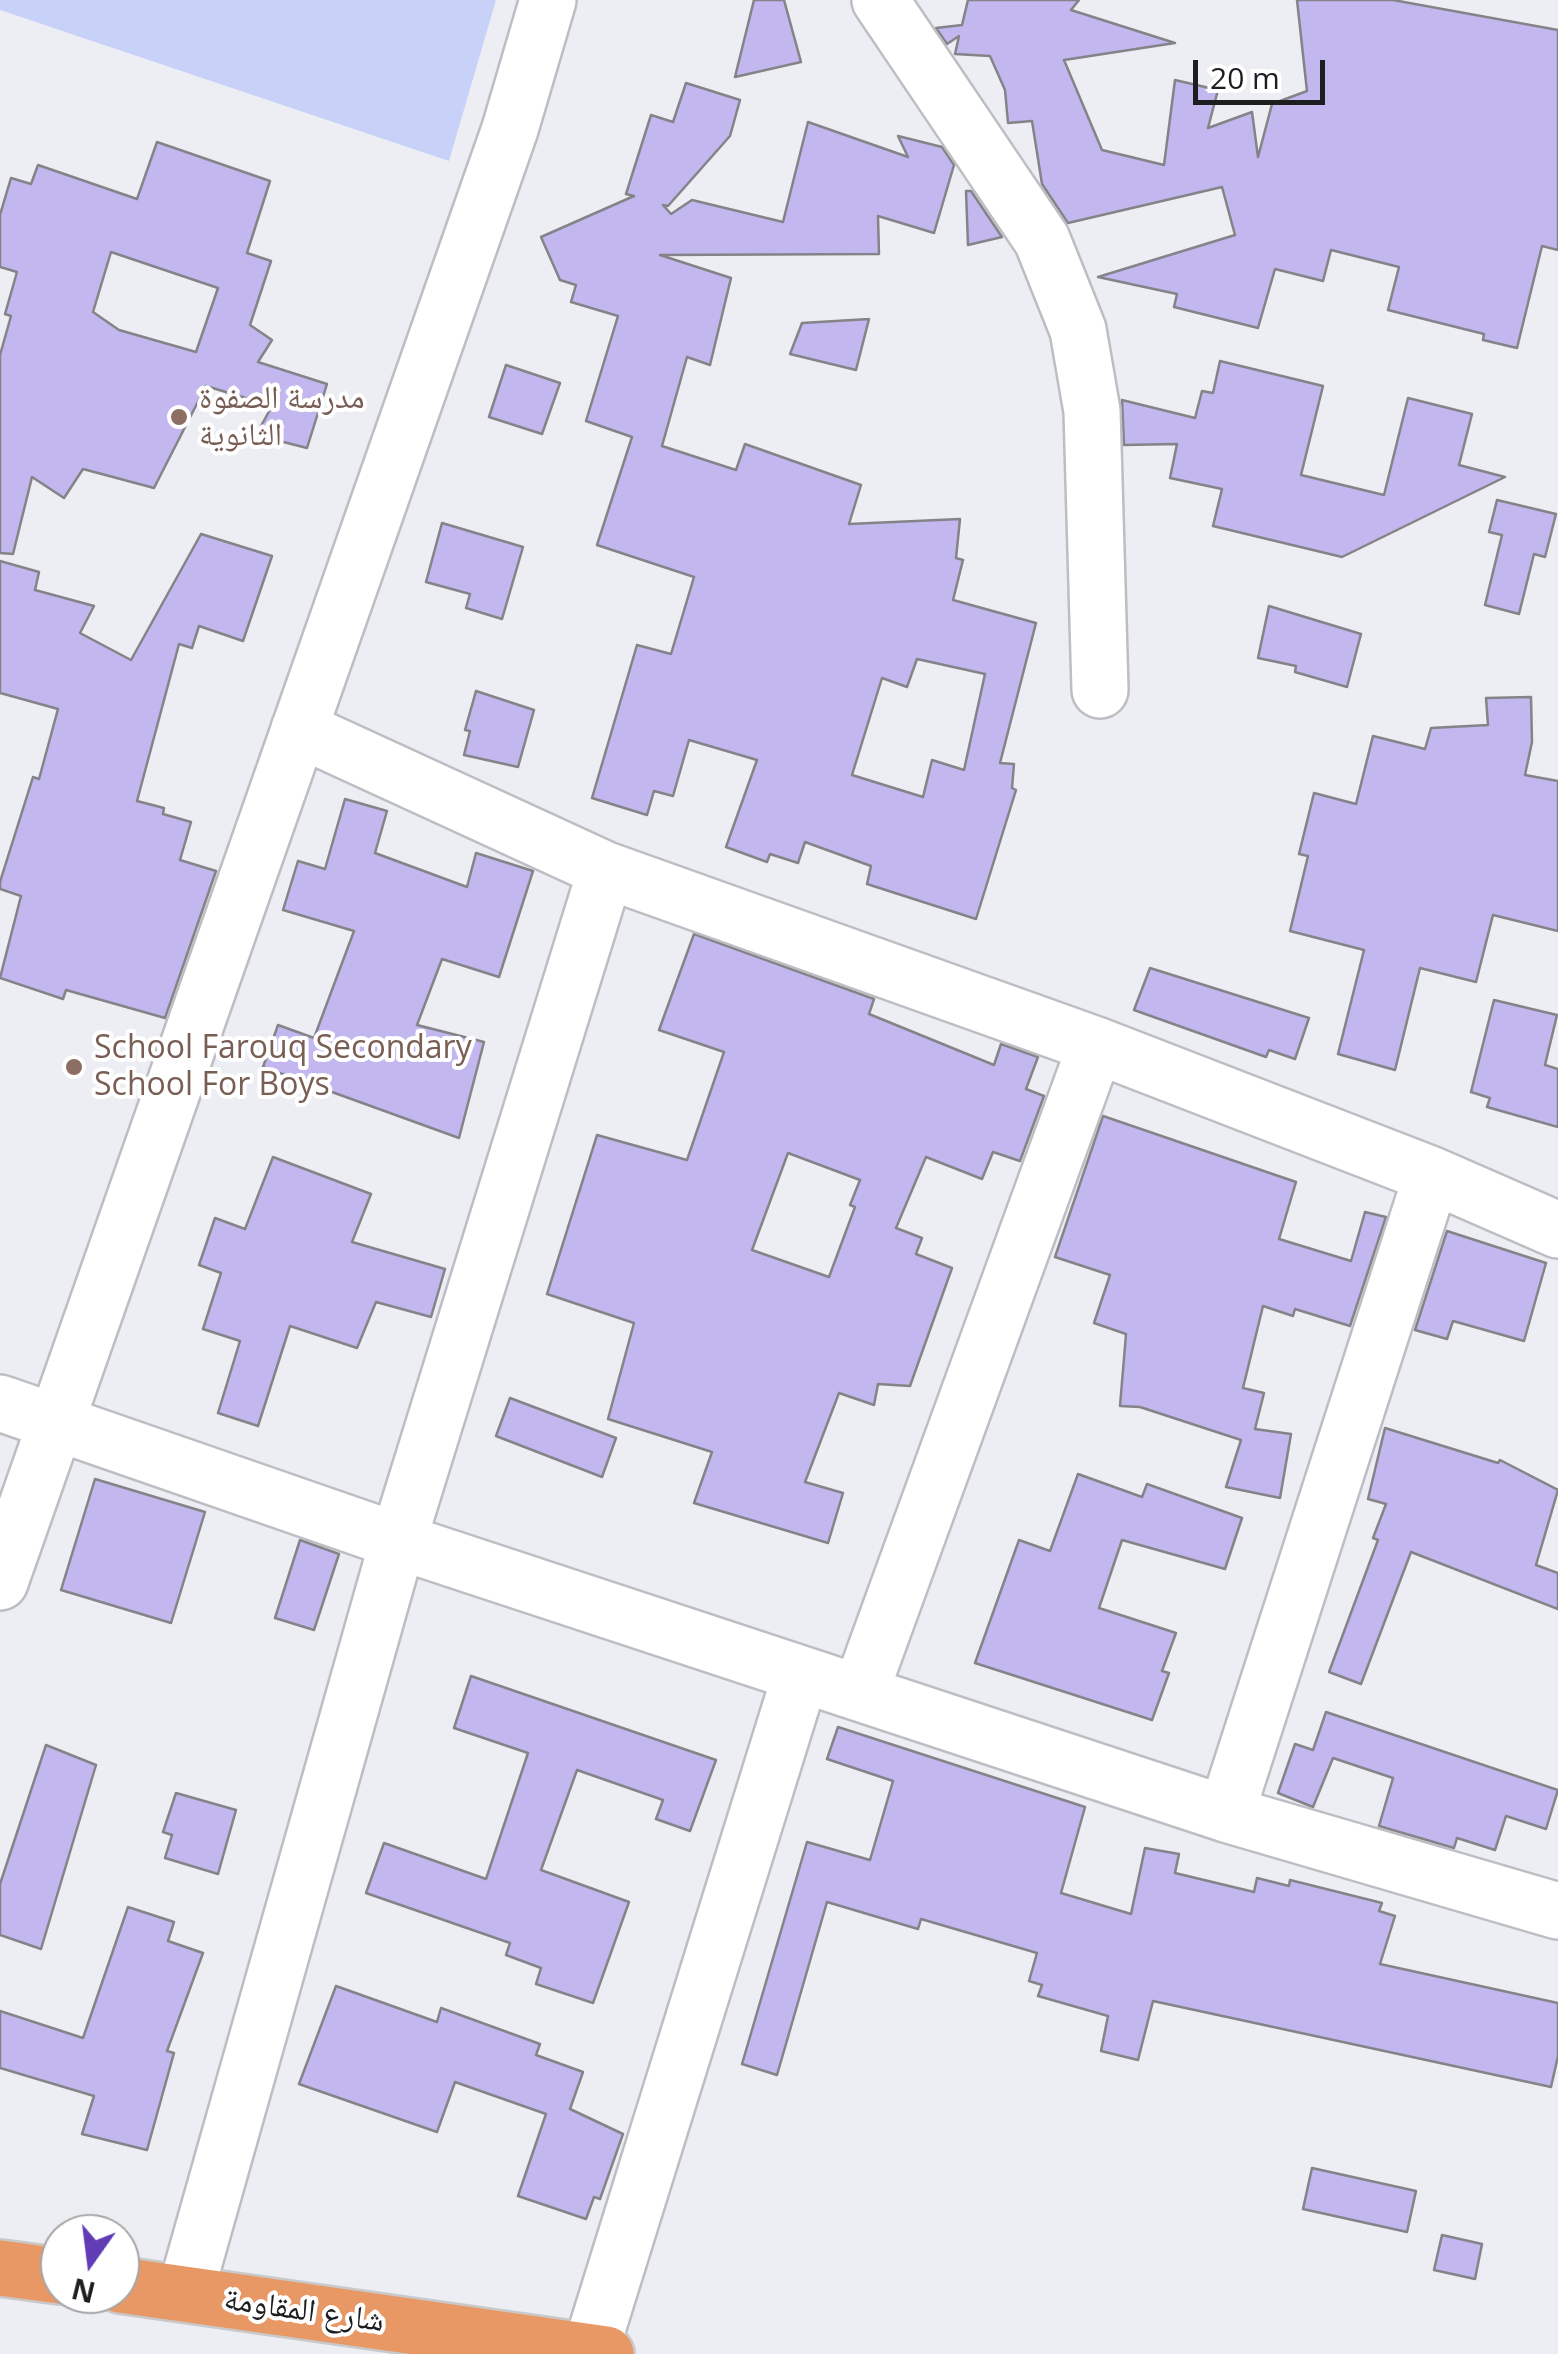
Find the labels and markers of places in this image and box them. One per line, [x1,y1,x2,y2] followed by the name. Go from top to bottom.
[199,380,365,455] place label: مدرسة الصفوة الثانوية
[168,406,190,428] marker: مدرسة الصفوة الثانوية
[94,1030,472,1105] place label: School Farouq Secondary School For Boys
[63,1056,85,1078] marker: School Farouq Secondary School For Boys

